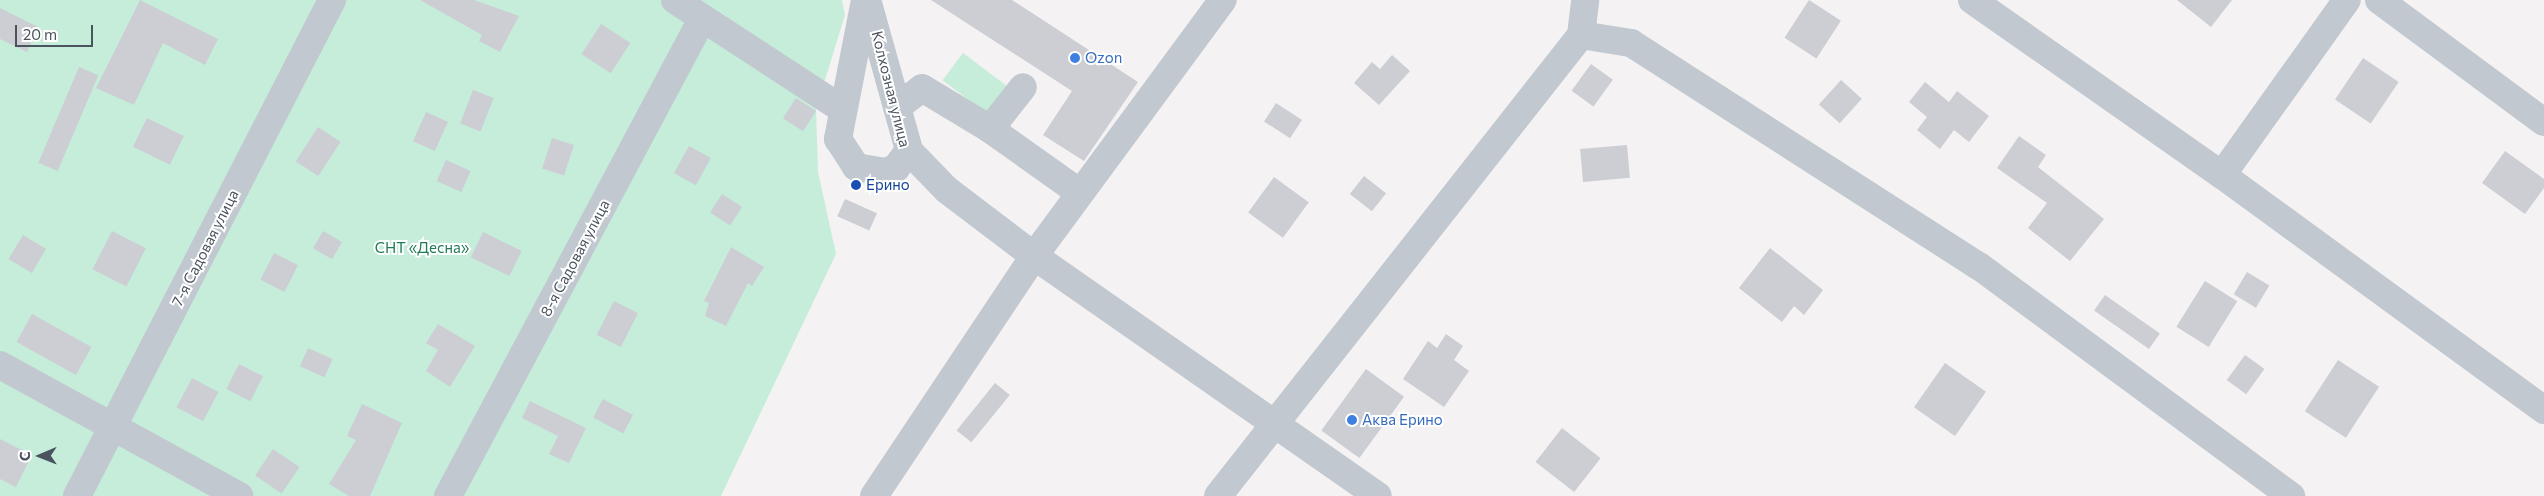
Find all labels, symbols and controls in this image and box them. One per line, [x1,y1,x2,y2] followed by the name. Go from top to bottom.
[18,15,95,47] scale bar
[23,25,57,43] text: 20 m
[868,29,914,149] street label: Колхозная улица
[1085,49,1122,67] place label: Ozon
[1069,52,1081,64] marker: Ozon
[866,176,910,194] place label: Ерино
[850,179,862,191] marker: Ерино
[168,187,242,309] street label: 7-я Садовая улица
[537,197,613,319] street label: 8-я Садовая улица
[375,239,469,257] park label: СНТ «Десна»
[1362,411,1443,429] place label: Аква Ерино
[1346,414,1358,426] marker: Аква Ерино
[15,431,65,481] north arrow
[16,451,33,461] text: С

